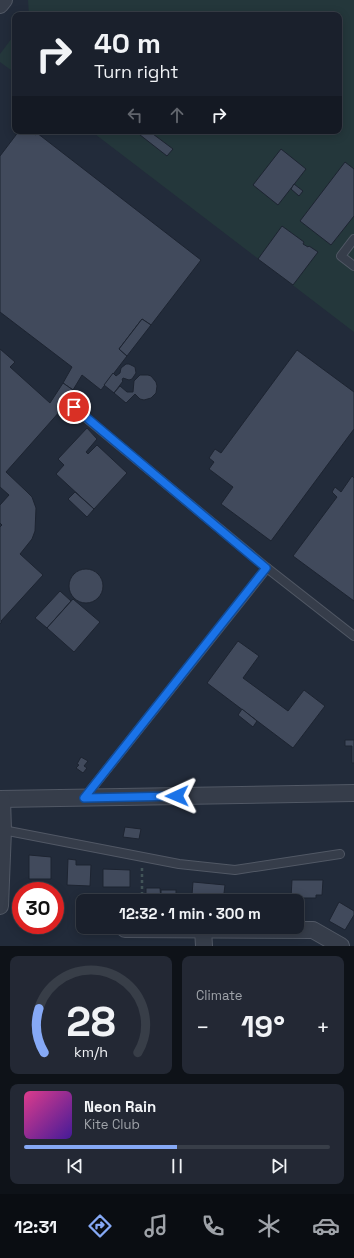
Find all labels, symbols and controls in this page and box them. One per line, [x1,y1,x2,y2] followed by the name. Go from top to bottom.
[94,25,161,61] text: 40 m
[28,28,80,80] icon: right
[94,60,178,83] text: Turn right
[124,104,146,126] icon: left
[166,104,188,126] icon: ahead
[208,104,230,126] icon: right
[57,390,91,424] pin
[63,396,85,418] icon: arrive
[156,775,198,817] position arrow
[12,882,64,934] speed limit sign: 30
[119,904,261,923] text: 12:32 · 1 min · 300 m
[196,987,242,1004] text: Climate
[66,995,116,1048] text: 28
[241,1007,285,1046] text: 19°
[196,1013,210,1041] text: −
[316,1013,330,1041] text: +
[74,1043,108,1061] text: km/h
[84,1097,156,1116] text: Neon Rain
[84,1116,140,1133] text: Kite Club
[64,1155,86,1177] icon: previous
[166,1155,188,1177] icon: pause
[268,1155,290,1177] icon: next
[86,1212,114,1240] icon: directions
[142,1212,170,1240] icon: music
[199,1212,227,1240] icon: phone
[255,1212,283,1240] icon: climate
[312,1212,340,1240] icon: car
[14,1215,57,1238] text: 12:31

